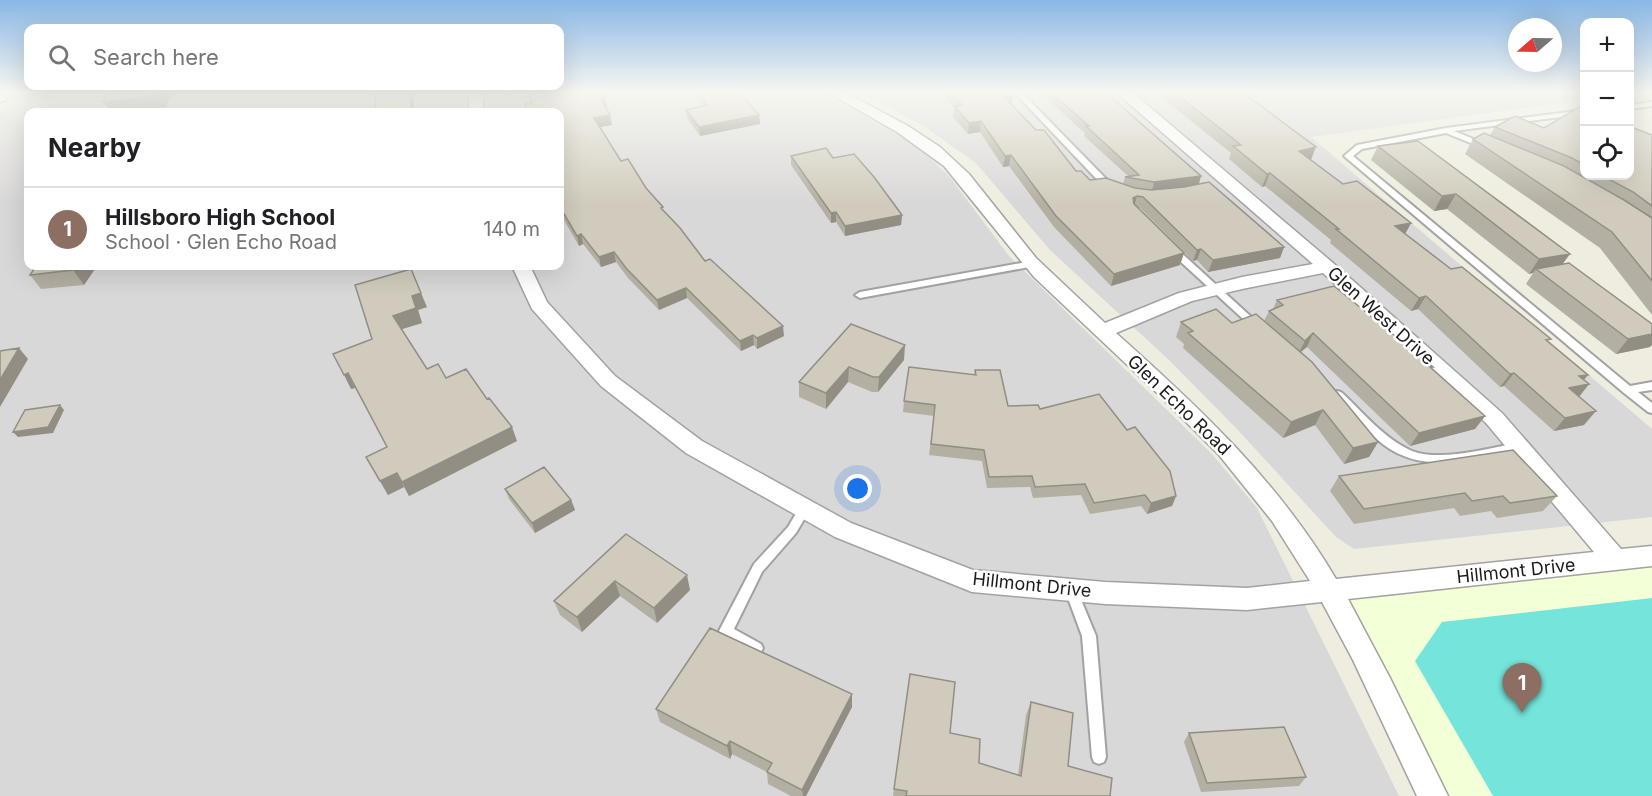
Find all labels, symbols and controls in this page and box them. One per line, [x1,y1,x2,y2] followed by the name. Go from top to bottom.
[1508,18,1562,72] north arrow
[1580,18,1634,180] map controls
[1580,18,1634,72] button: +
[24,24,564,90] search box
[45,41,78,74] icon: search
[93,44,219,70] text: Search here
[1580,72,1634,126] button: −
[1580,126,1634,180] button: locate
[48,132,141,163] text: Nearby
[105,204,335,230] text: Hillsboro High School
[63,217,72,241] text: 1
[483,217,540,241] text: 140 m
[105,230,337,254] text: School · Glen Echo Road
[1324,262,1439,369] street label: Glen West Drive
[1123,350,1235,459] street label: Glen Echo Road
[843,474,872,503] your location
[1456,554,1576,587] street label: Hillmont Drive
[972,568,1092,601] street label: Hillmont Drive
[1502,664,1541,713] pin: 1

